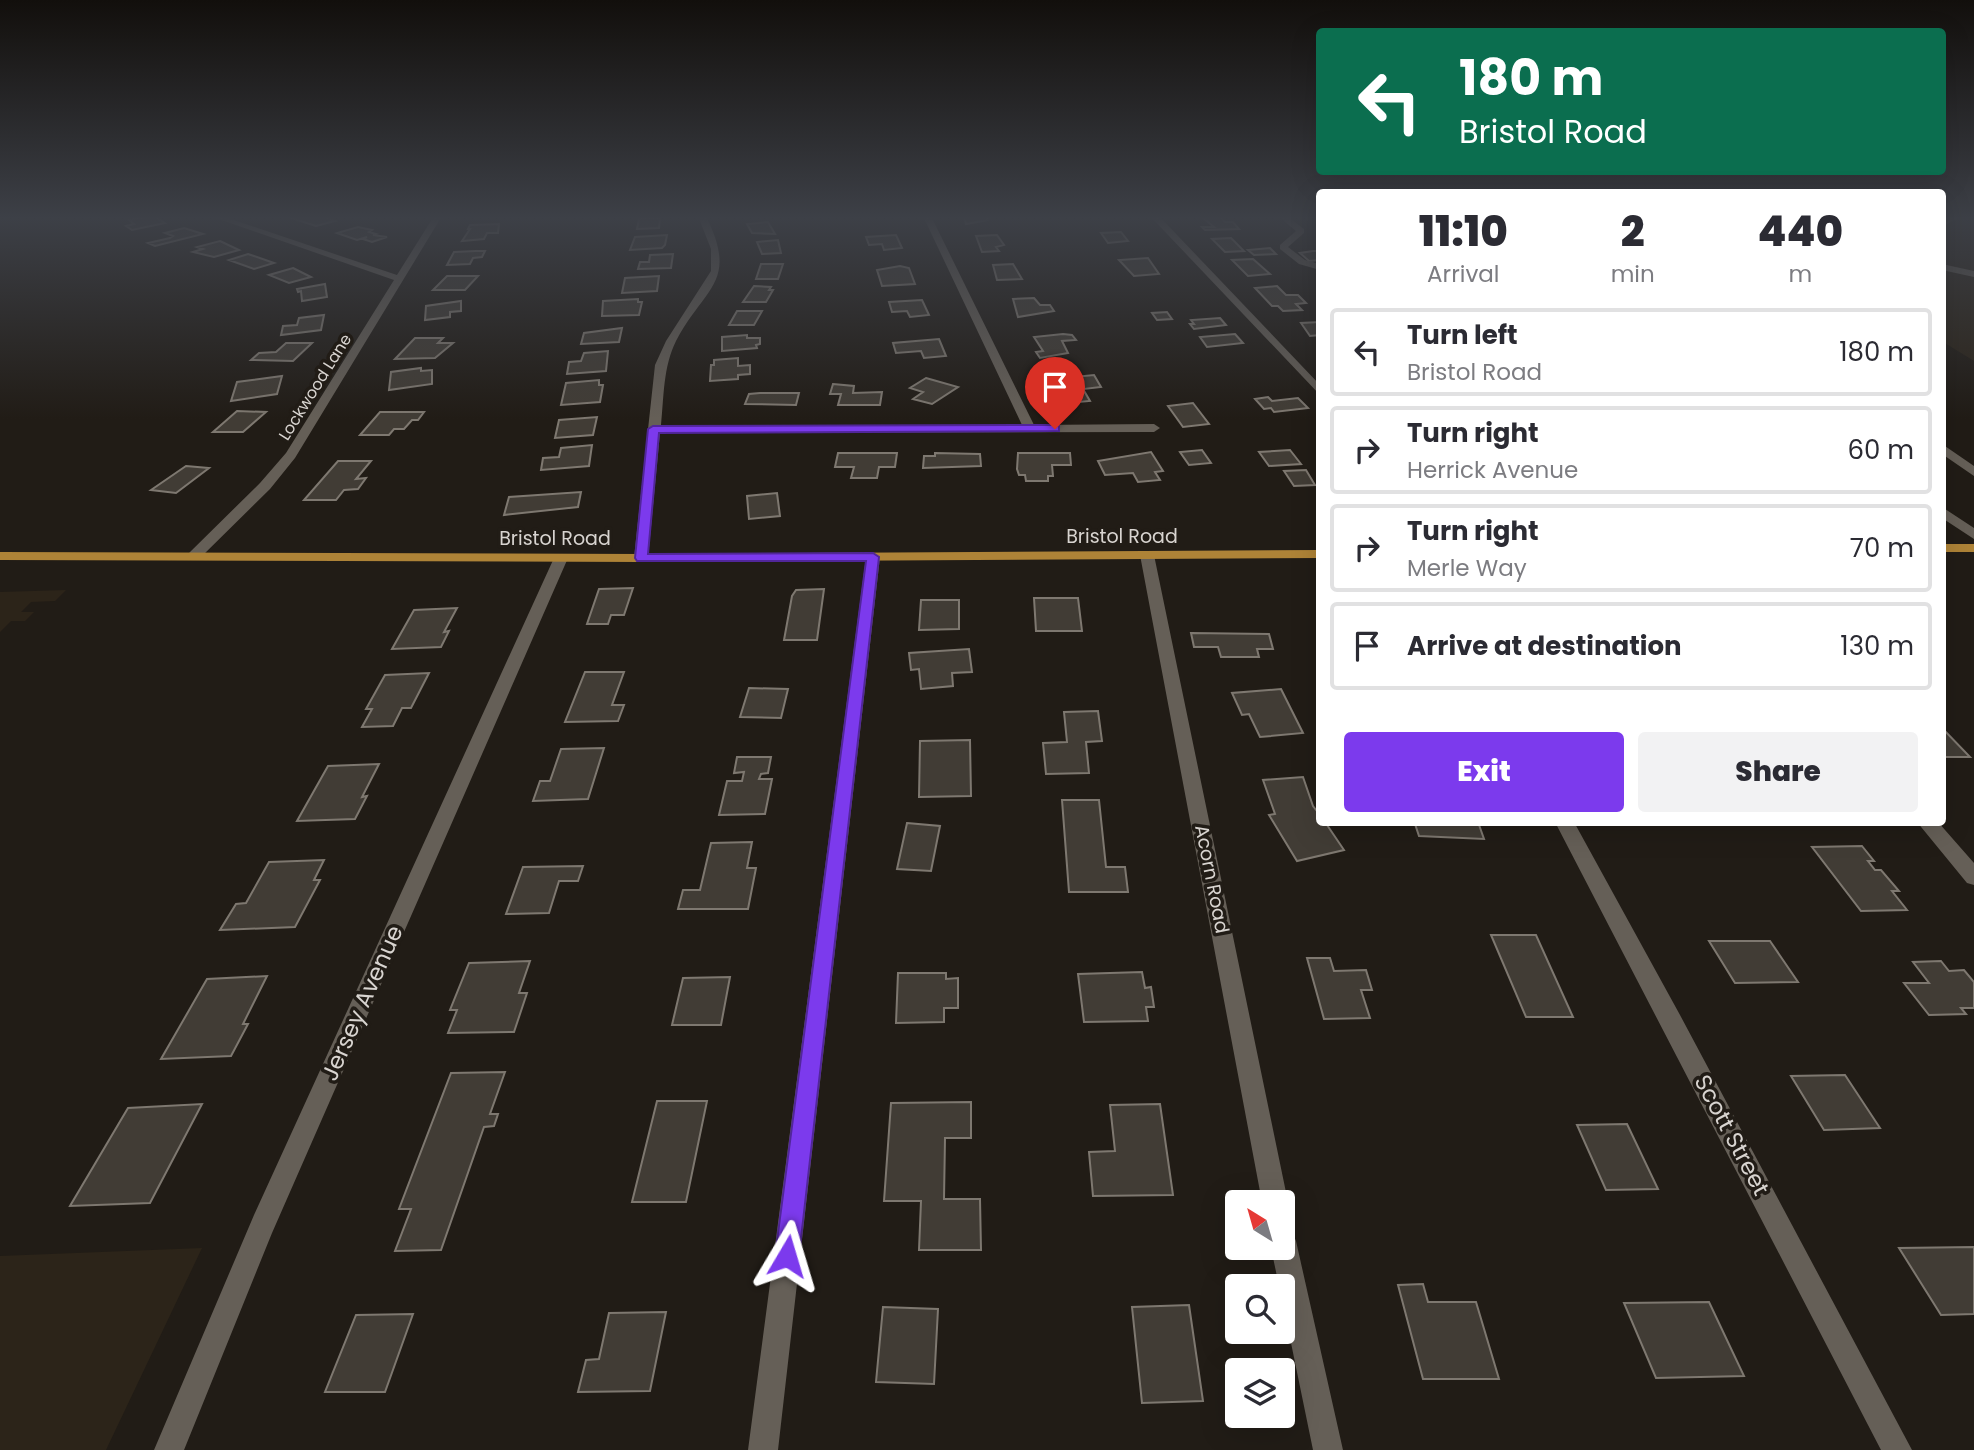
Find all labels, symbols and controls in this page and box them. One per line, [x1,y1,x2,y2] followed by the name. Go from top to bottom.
[1459,44,1603,112] text: 180 m
[1344,56,1435,147] icon: left
[1459,109,1647,154] text: Bristol Road
[1419,202,1508,261] text: 11:10
[1621,202,1645,261] text: 2
[1758,202,1843,261] text: 440
[1427,258,1500,290] text: Arrival
[1611,258,1655,290] text: min
[1788,258,1812,290] text: m
[1407,317,1518,353] text: Turn left
[273,329,357,445] street label: Lockwood Lane
[1348,333,1386,371] icon: left
[1839,334,1914,370] text: 180 m
[1407,356,1542,388] text: Bristol Road
[1025,357,1085,429] pin
[1036,368,1074,406] icon: arrive
[1407,415,1539,451] text: Turn right
[1348,431,1386,469] icon: right
[1847,432,1914,468] text: 60 m
[1407,454,1578,486] text: Herrick Avenue
[1407,513,1539,549] text: Turn right
[1066,523,1178,550] street label: Bristol Road
[499,525,611,552] street label: Bristol Road
[1348,529,1386,567] icon: right
[1850,530,1914,566] text: 70 m
[1407,552,1527,584] text: Merle Way
[1348,627,1386,665] icon: arrive
[1407,628,1682,664] text: Arrive at destination
[1840,628,1914,664] text: 130 m
[1344,732,1624,812] button: Exit
[1638,732,1918,812] button: Share
[1188,822,1236,936] street label: Acorn Road
[313,920,411,1086] street label: Jersey Avenue
[1687,1069,1777,1201] street label: Scott Street
[1225,1190,1295,1260] north arrow
[1225,1190,1295,1428] map controls
[750,1219,824,1293] position arrow
[1225,1274,1295,1344] button: search
[1225,1358,1295,1428] button: layers

